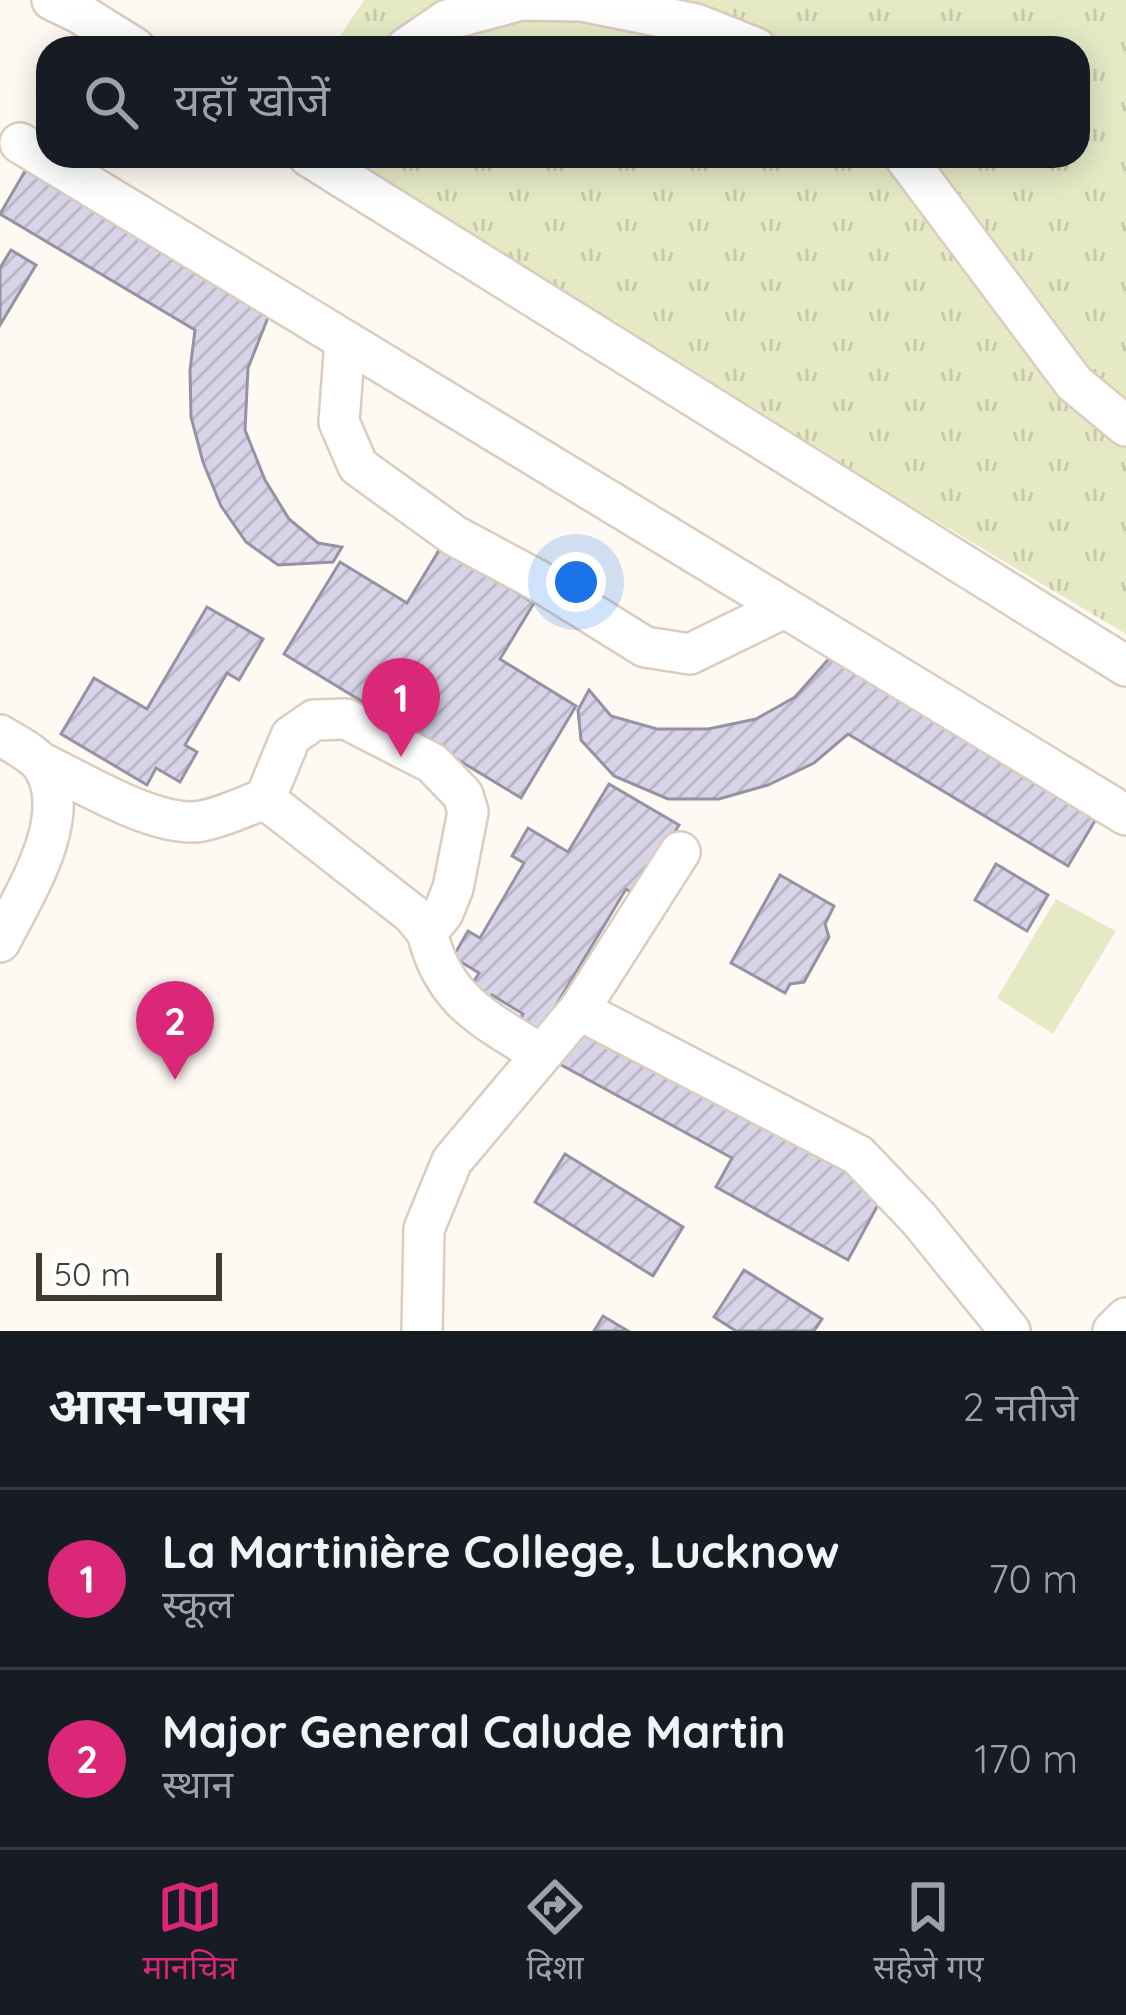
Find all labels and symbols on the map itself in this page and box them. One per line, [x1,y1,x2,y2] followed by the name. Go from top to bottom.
[546,552,606,612] your location
[362,658,440,757] pin: 1
[136,981,214,1080] pin: 2
[36,1247,222,1300] scale bar

